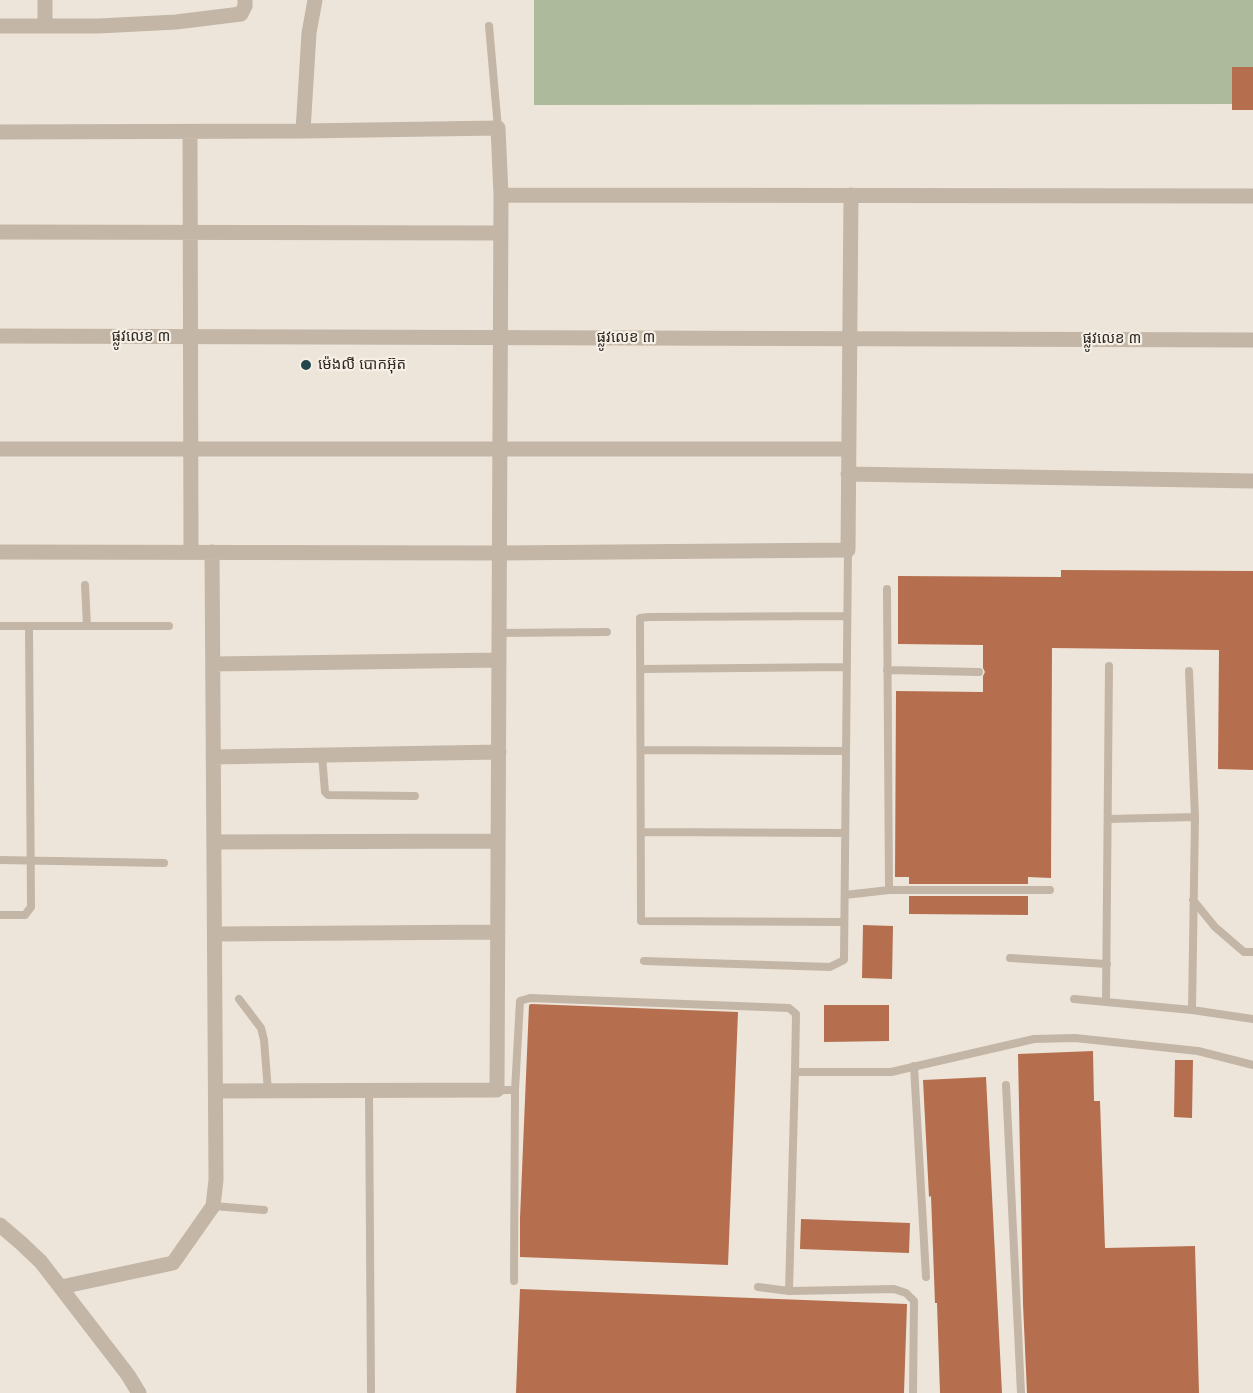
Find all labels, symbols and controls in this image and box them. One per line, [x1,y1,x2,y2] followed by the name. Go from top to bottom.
[111,328,171,346] street label: ផ្លូវលេខ ៣
[596,329,656,347] street label: ផ្លូវលេខ ៣
[1082,330,1142,348] street label: ផ្លូវលេខ ៣
[318,356,406,374] place label: ម៉េងលី បោកអ៊ុត
[299,358,313,372] marker: ម៉េងលី បោកអ៊ុត

